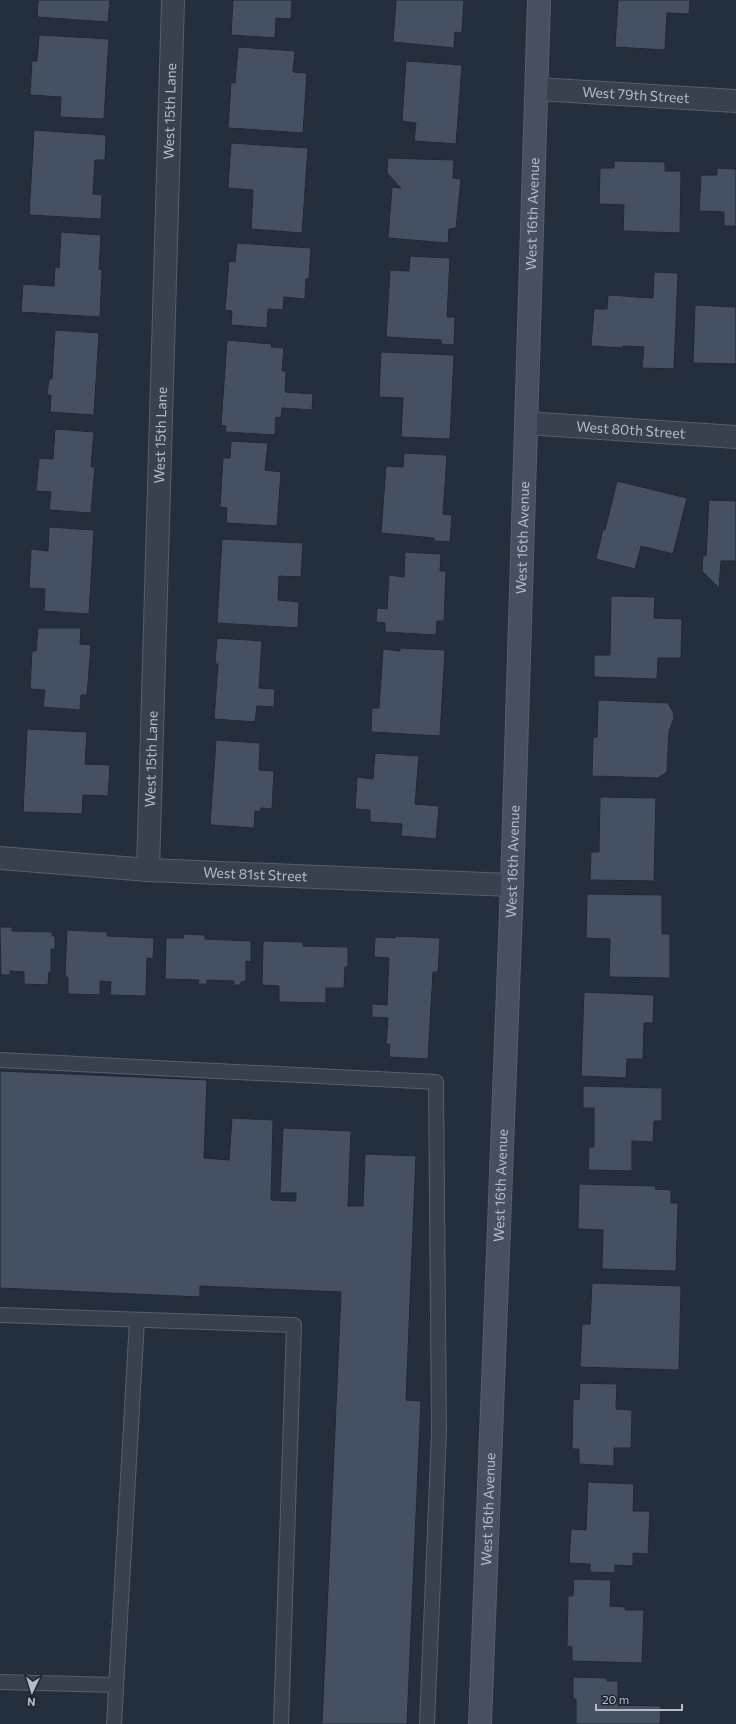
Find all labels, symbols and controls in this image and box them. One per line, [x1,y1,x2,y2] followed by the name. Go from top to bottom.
[159,63,179,160] street label: West 15th Lane
[582,83,690,106] street label: West 79th Street
[522,157,542,271] street label: West 16th Avenue
[150,387,170,484] street label: West 15th Lane
[576,417,686,442] street label: West 80th Street
[512,481,532,595] street label: West 16th Avenue
[141,710,161,808] street label: West 15th Lane
[502,805,522,918] street label: West 16th Avenue
[203,863,308,885] street label: West 81st Street
[489,1129,511,1242] street label: West 16th Avenue
[477,1452,498,1566] street label: West 16th Avenue
[12,1672,52,1712] north arrow
[596,1686,682,1712] scale bar
[602,1692,629,1706] text: 20 m
[27,1696,36,1709] text: N

